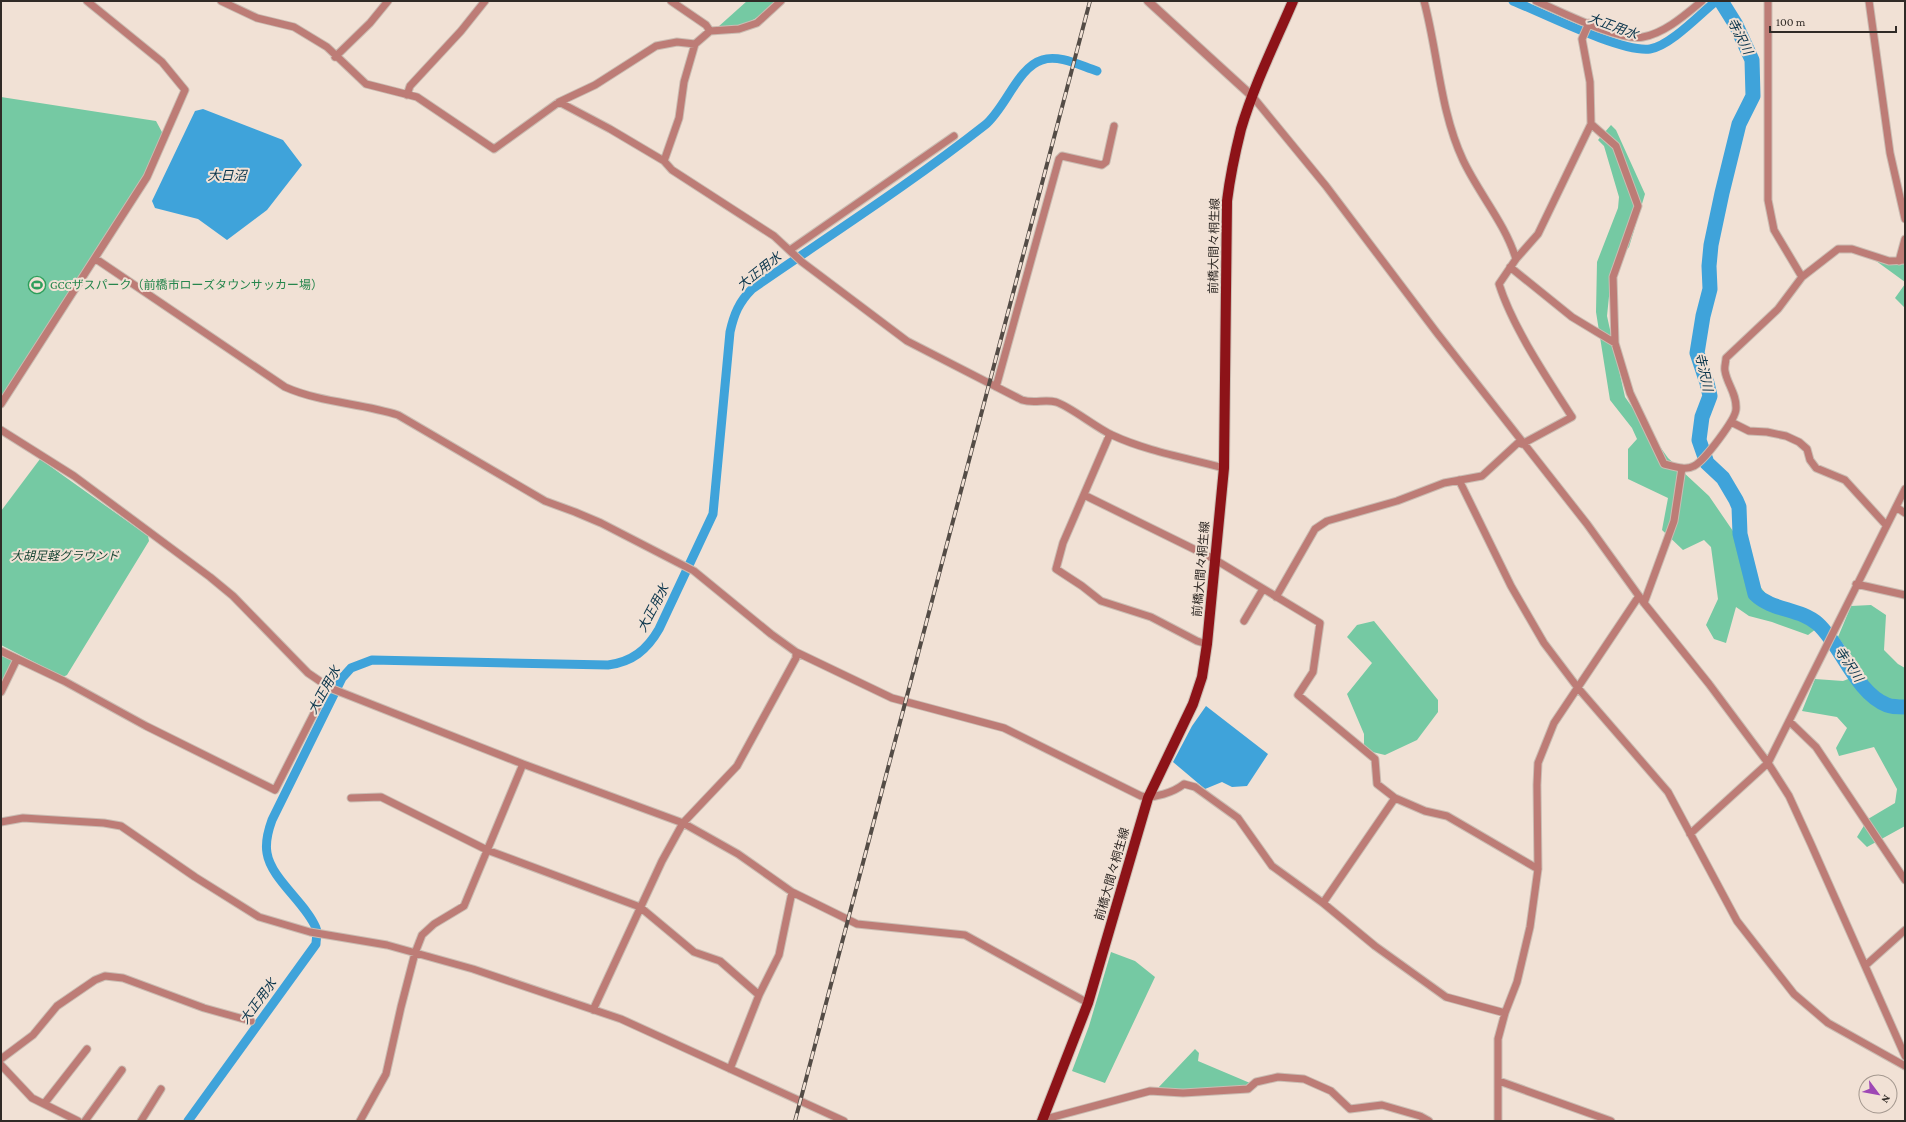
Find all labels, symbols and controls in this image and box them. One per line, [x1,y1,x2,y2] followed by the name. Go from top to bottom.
[1770,8,1896,34] scale bar
[1586,10,1642,43] water label: 大正用水
[1724,15,1756,59] water label: 寺沢川
[1776,15,1806,29] text: 100 m
[207,168,248,183] water label: 大日沼
[1206,198,1222,294] street label: 前橋大間々桐生線
[734,248,786,293] water label: 大正用水
[27,275,47,295] sports icon: GCCザスパーク（前橋市ローズタウンサッカー場）
[50,278,323,292] place label: GCCザスパーク（前橋市ローズタウンサッカー場）
[1692,351,1716,395] water label: 寺沢川
[1190,521,1212,617] street label: 前橋大間々桐生線
[11,549,120,563] park label: 大胡足軽グラウンド
[634,580,673,634] water label: 大正用水
[1832,644,1867,686] water label: 寺沢川
[305,662,344,716] water label: 大正用水
[1092,826,1132,922] street label: 前橋大間々桐生線
[237,974,281,1026] water label: 大正用水
[1858,1074,1898,1114] north arrow
[1879,1093,1894,1106] text: N

